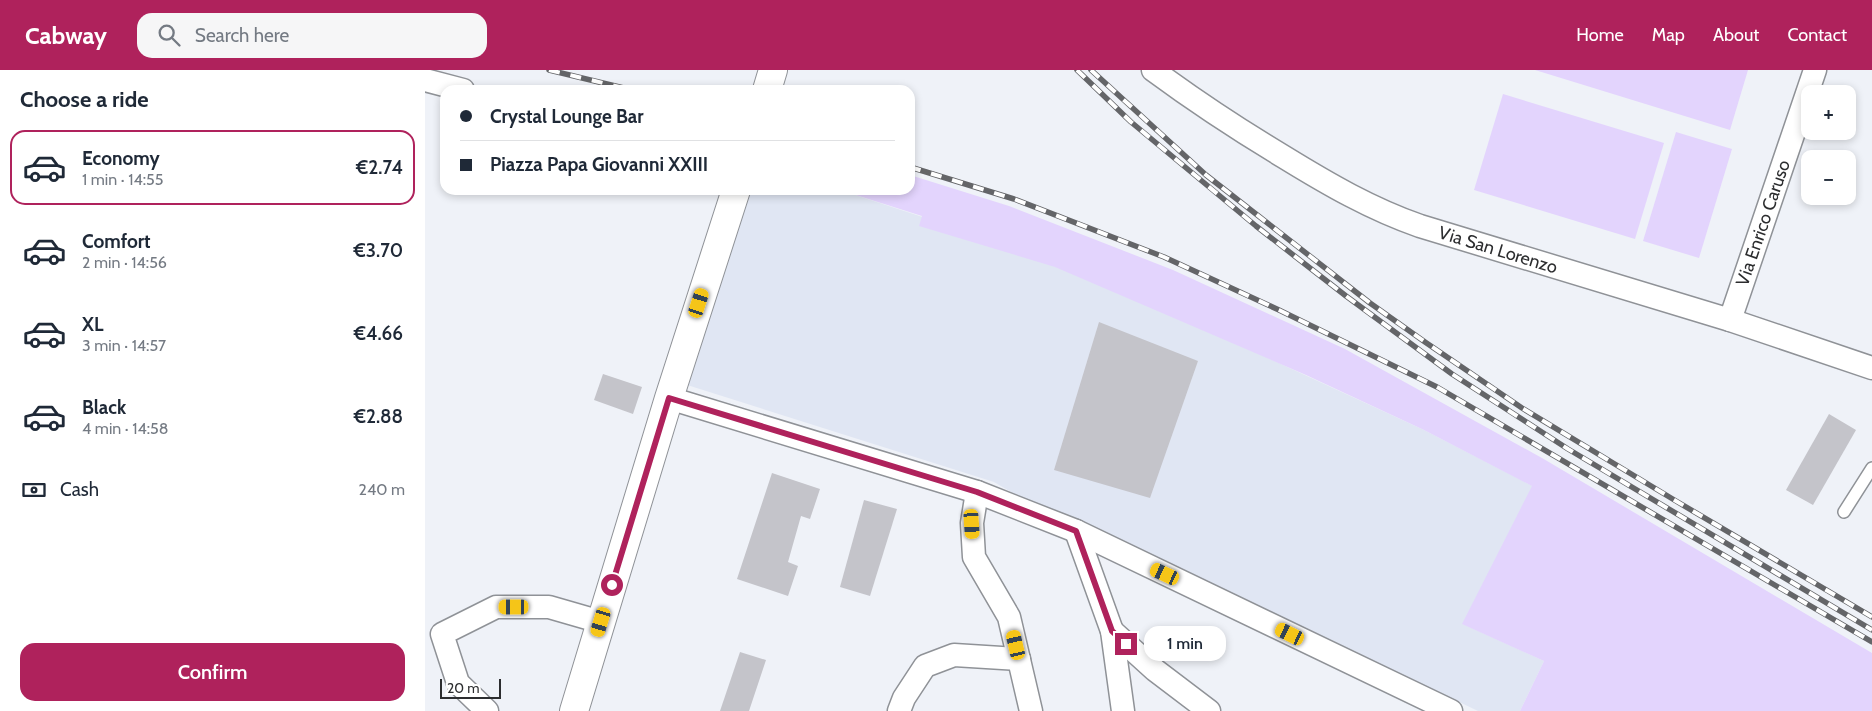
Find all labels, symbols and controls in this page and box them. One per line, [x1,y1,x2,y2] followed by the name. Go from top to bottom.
[137,13,487,58] search box
[25,21,107,50] text: Cabway
[155,21,183,49] icon: search
[195,24,289,47] text: Search here
[1576,24,1624,46] text: Home
[1652,24,1685,46] text: Map
[1713,24,1759,46] text: About
[1787,24,1847,46] text: Contact
[1801,85,1856,205] map controls
[1801,85,1856,140] button: +
[20,86,149,113] text: Choose a ride
[490,105,644,128] text: Crystal Lounge Bar
[22,145,67,190] icon: car
[82,147,160,170] text: Economy
[1801,150,1856,205] button: −
[490,153,708,176] text: Piazza Papa Giovanni XXIII
[356,156,403,179] text: €2.74
[1731,157,1795,289] street label: Via Enrico Caruso
[82,170,163,189] text: 1 min · 14:55
[1436,221,1560,279] street label: Via San Lorenzo
[22,228,67,273] icon: car
[82,230,151,253] text: Comfort
[354,239,403,262] text: €3.70
[82,253,167,272] text: 2 min · 14:56
[687,286,710,320] car
[22,311,67,356] icon: car
[82,313,103,336] text: XL
[354,322,403,345] text: €4.66
[82,336,166,355] text: 3 min · 14:57
[22,394,67,439] icon: car
[82,396,126,419] text: Black
[354,405,403,428] text: €2.88
[82,419,168,438] text: 4 min · 14:58
[20,476,48,504] icon: cash
[60,478,99,501] text: Cash
[359,480,405,499] text: 240 m
[963,509,980,539] car
[1148,561,1181,587] car
[601,574,623,596] route start
[499,600,529,615] car
[589,605,612,639] car
[1273,621,1306,647] car
[1143,626,1226,662] callout: 1 min
[1005,629,1026,661] car
[1115,633,1137,655] route end
[1167,634,1203,653] text: 1 min
[20,643,405,701] button: Confirm
[440,676,501,699] scale bar
[447,679,480,697] text: 20 m

